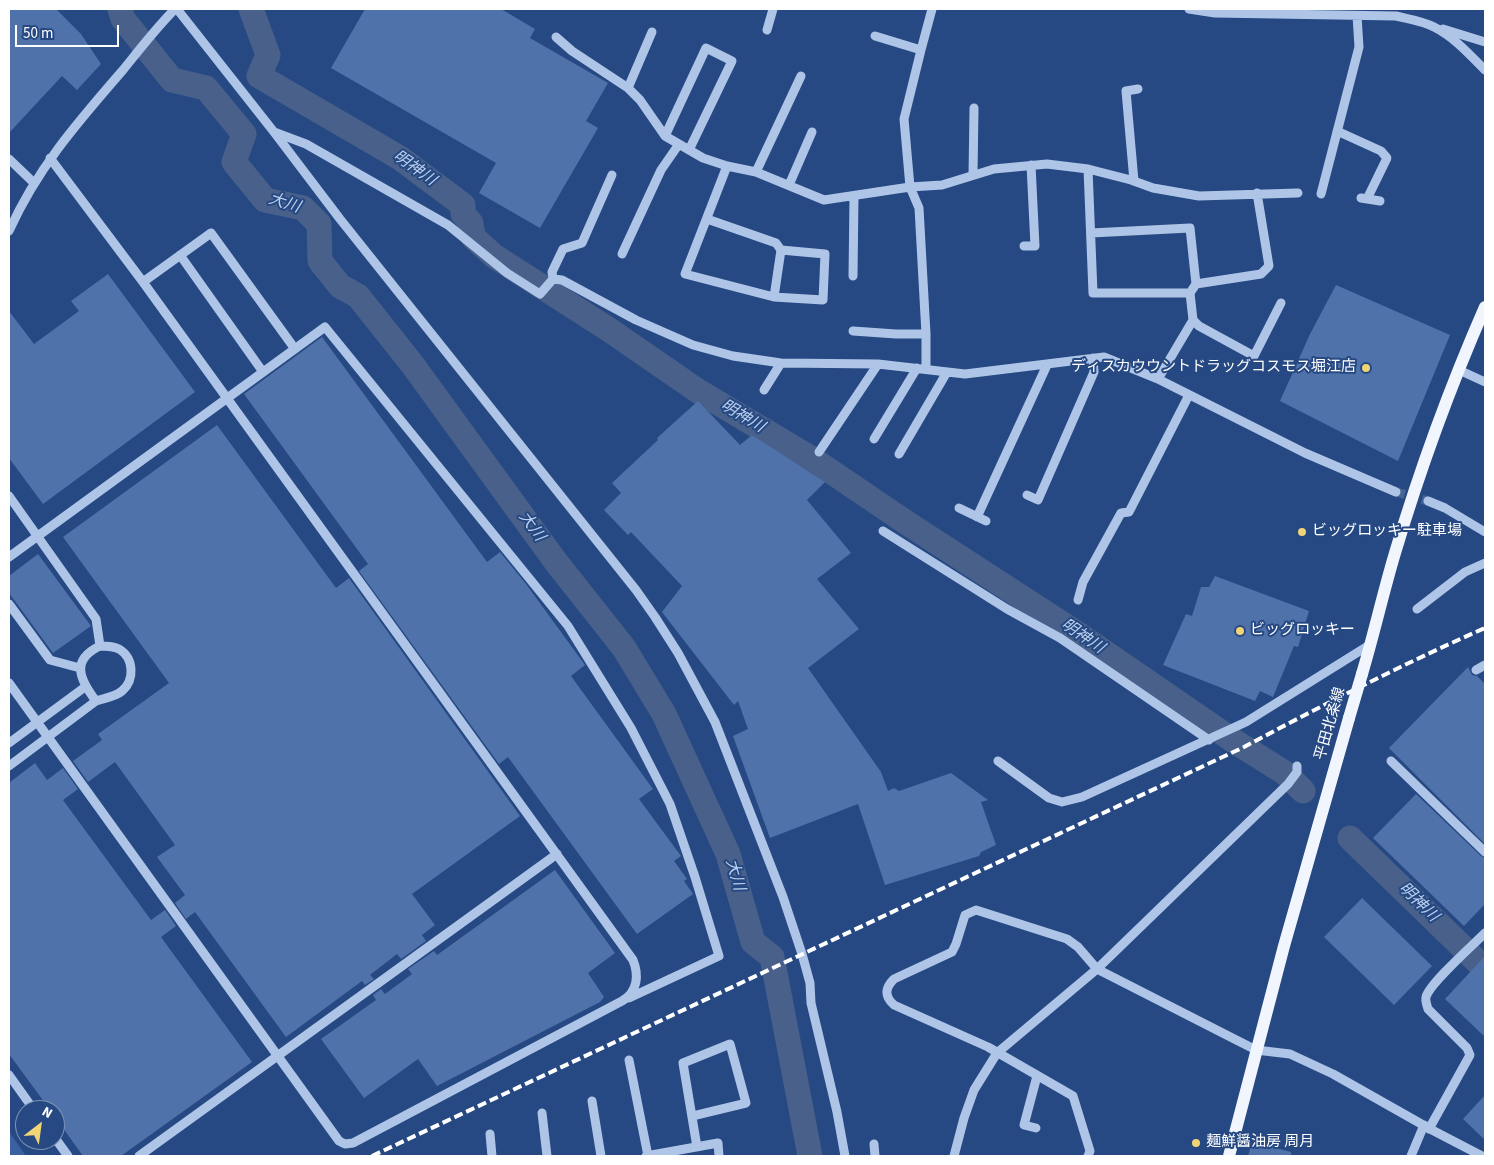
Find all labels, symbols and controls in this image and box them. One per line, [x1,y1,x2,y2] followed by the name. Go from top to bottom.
[18,15,121,47] scale bar
[23,23,53,44] text: 50 m
[389,147,439,191] water label: 明神川
[266,190,302,218] water label: 大川
[1071,359,1356,377] place label: ディスカウウントドラッグコスモス堀江店
[1360,362,1372,374] marker: ディスカウウントドラッグコスモス堀江店
[716,396,768,438] water label: 明神川
[514,508,548,546] water label: 大川
[1312,523,1462,541] place label: ビッグロッキー駐車場
[1296,526,1308,538] marker: ビッグロッキー駐車場
[1057,616,1107,658] water label: 明神川
[1250,622,1355,640] place label: ビッグロッキー
[1234,625,1246,637] marker: ビッグロッキー
[1312,685,1350,763] street label: 平田北条線
[720,857,748,893] water label: 大川
[1394,879,1442,927] water label: 明神川
[15,1100,65,1150] north arrow
[38,1102,56,1124] text: N
[1206,1134,1314,1152] place label: 麺鮮醤油房 周月
[1190,1137,1202,1149] marker: 麺鮮醤油房 周月

